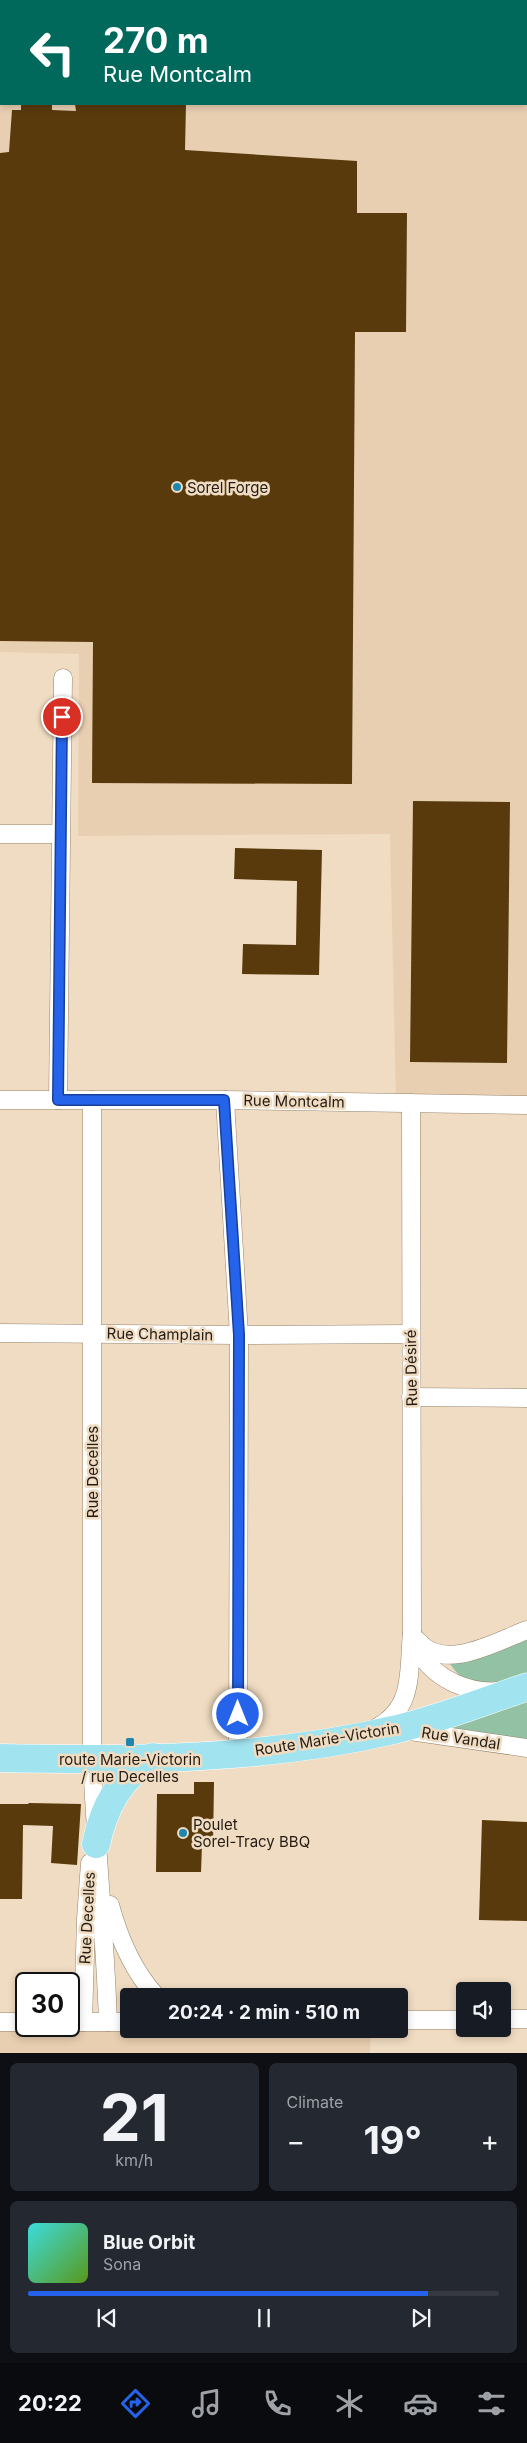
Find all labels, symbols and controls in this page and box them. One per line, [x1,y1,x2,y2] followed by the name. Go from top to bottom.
[103,19,209,61] text: 270 m
[20,20,85,85] icon: left
[103,61,252,87] text: Rue Montcalm
[187,478,268,497] place label: Sorel Forge
[171,481,183,493] marker: Sorel Forge
[41,696,83,738] pin
[48,703,76,731] icon: arrive
[243,1091,345,1111] street label: Rue Montcalm
[107,1324,213,1344] street label: Rue Champlain
[401,1329,421,1407] street label: Rue Désiré
[83,1426,102,1518] street label: Rue Decelles
[211,1687,263,1739] position arrow
[253,1718,401,1760] street label: Route Marie-Victorin
[420,1722,502,1754] street label: Rue Vandal
[124,1736,136,1748] marker: route Marie-Victorin / rue Decelles
[59,1750,201,1786] place label: route Marie-Victorin / rue Decelles
[193,1815,310,1851] place label: Poulet Sorel-Tracy BBQ
[177,1827,189,1839] marker: Poulet Sorel-Tracy BBQ
[75,1871,99,1965] street label: Rue Decelles
[15,1972,80,2037] speed limit sign: 30
[456,1982,511,2037] map controls
[456,1982,511,2037] button: sound
[168,2001,360,2024] text: 20:24 · 2 min · 510 m
[100,2078,169,2157] text: 21
[287,2092,343,2112] text: Climate
[363,2117,422,2163] text: 19°
[287,2124,305,2158] text: −
[480,2124,499,2158] text: +
[115,2150,153,2170] text: km/h
[103,2231,195,2254] text: Blue Orbit
[103,2254,141,2274] text: Sona
[93,2304,121,2332] icon: previous
[250,2304,278,2332] icon: pause
[407,2304,435,2332] icon: next
[118,2386,153,2421] icon: directions
[189,2386,224,2421] icon: music
[260,2386,295,2421] icon: phone
[332,2386,367,2421] icon: climate
[403,2386,438,2421] icon: car
[474,2386,509,2421] icon: filters
[18,2390,82,2416] text: 20:22

